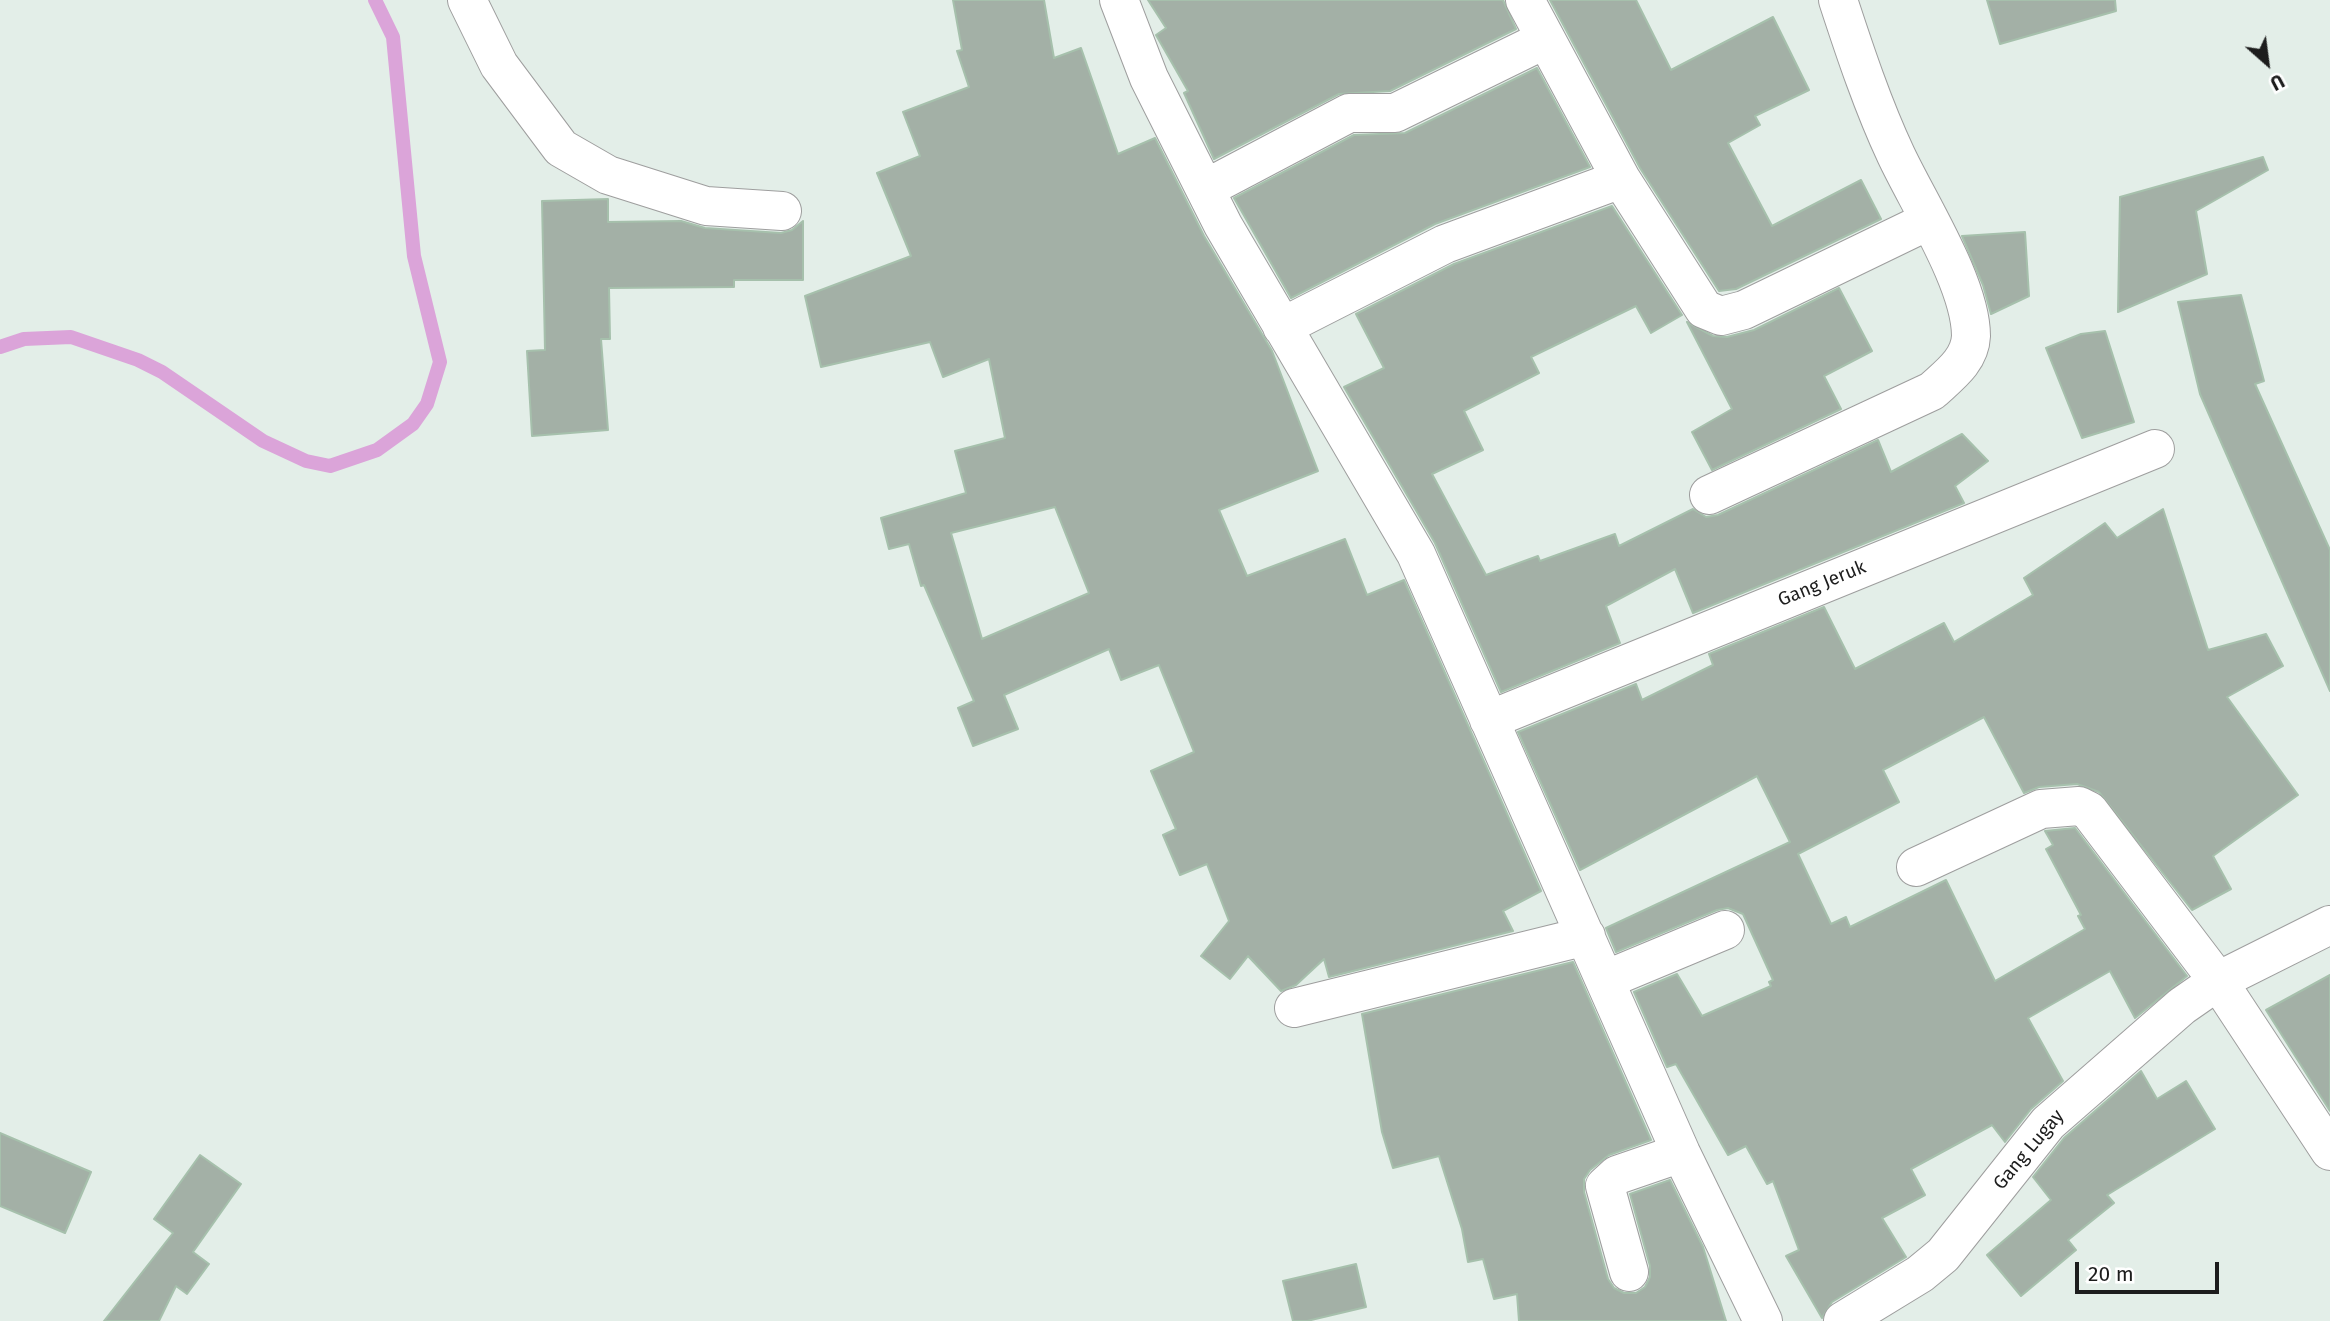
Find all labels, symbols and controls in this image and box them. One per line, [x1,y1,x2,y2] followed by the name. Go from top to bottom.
[2232,28,2302,98] north arrow
[2266,69,2288,95] text: U
[1775,556,1869,612] street label: Gang Jeruk
[1989,1105,2069,1195] street label: Gang Lugay
[2078,1248,2222,1292] scale bar
[2088,1261,2134,1287] text: 20 m

